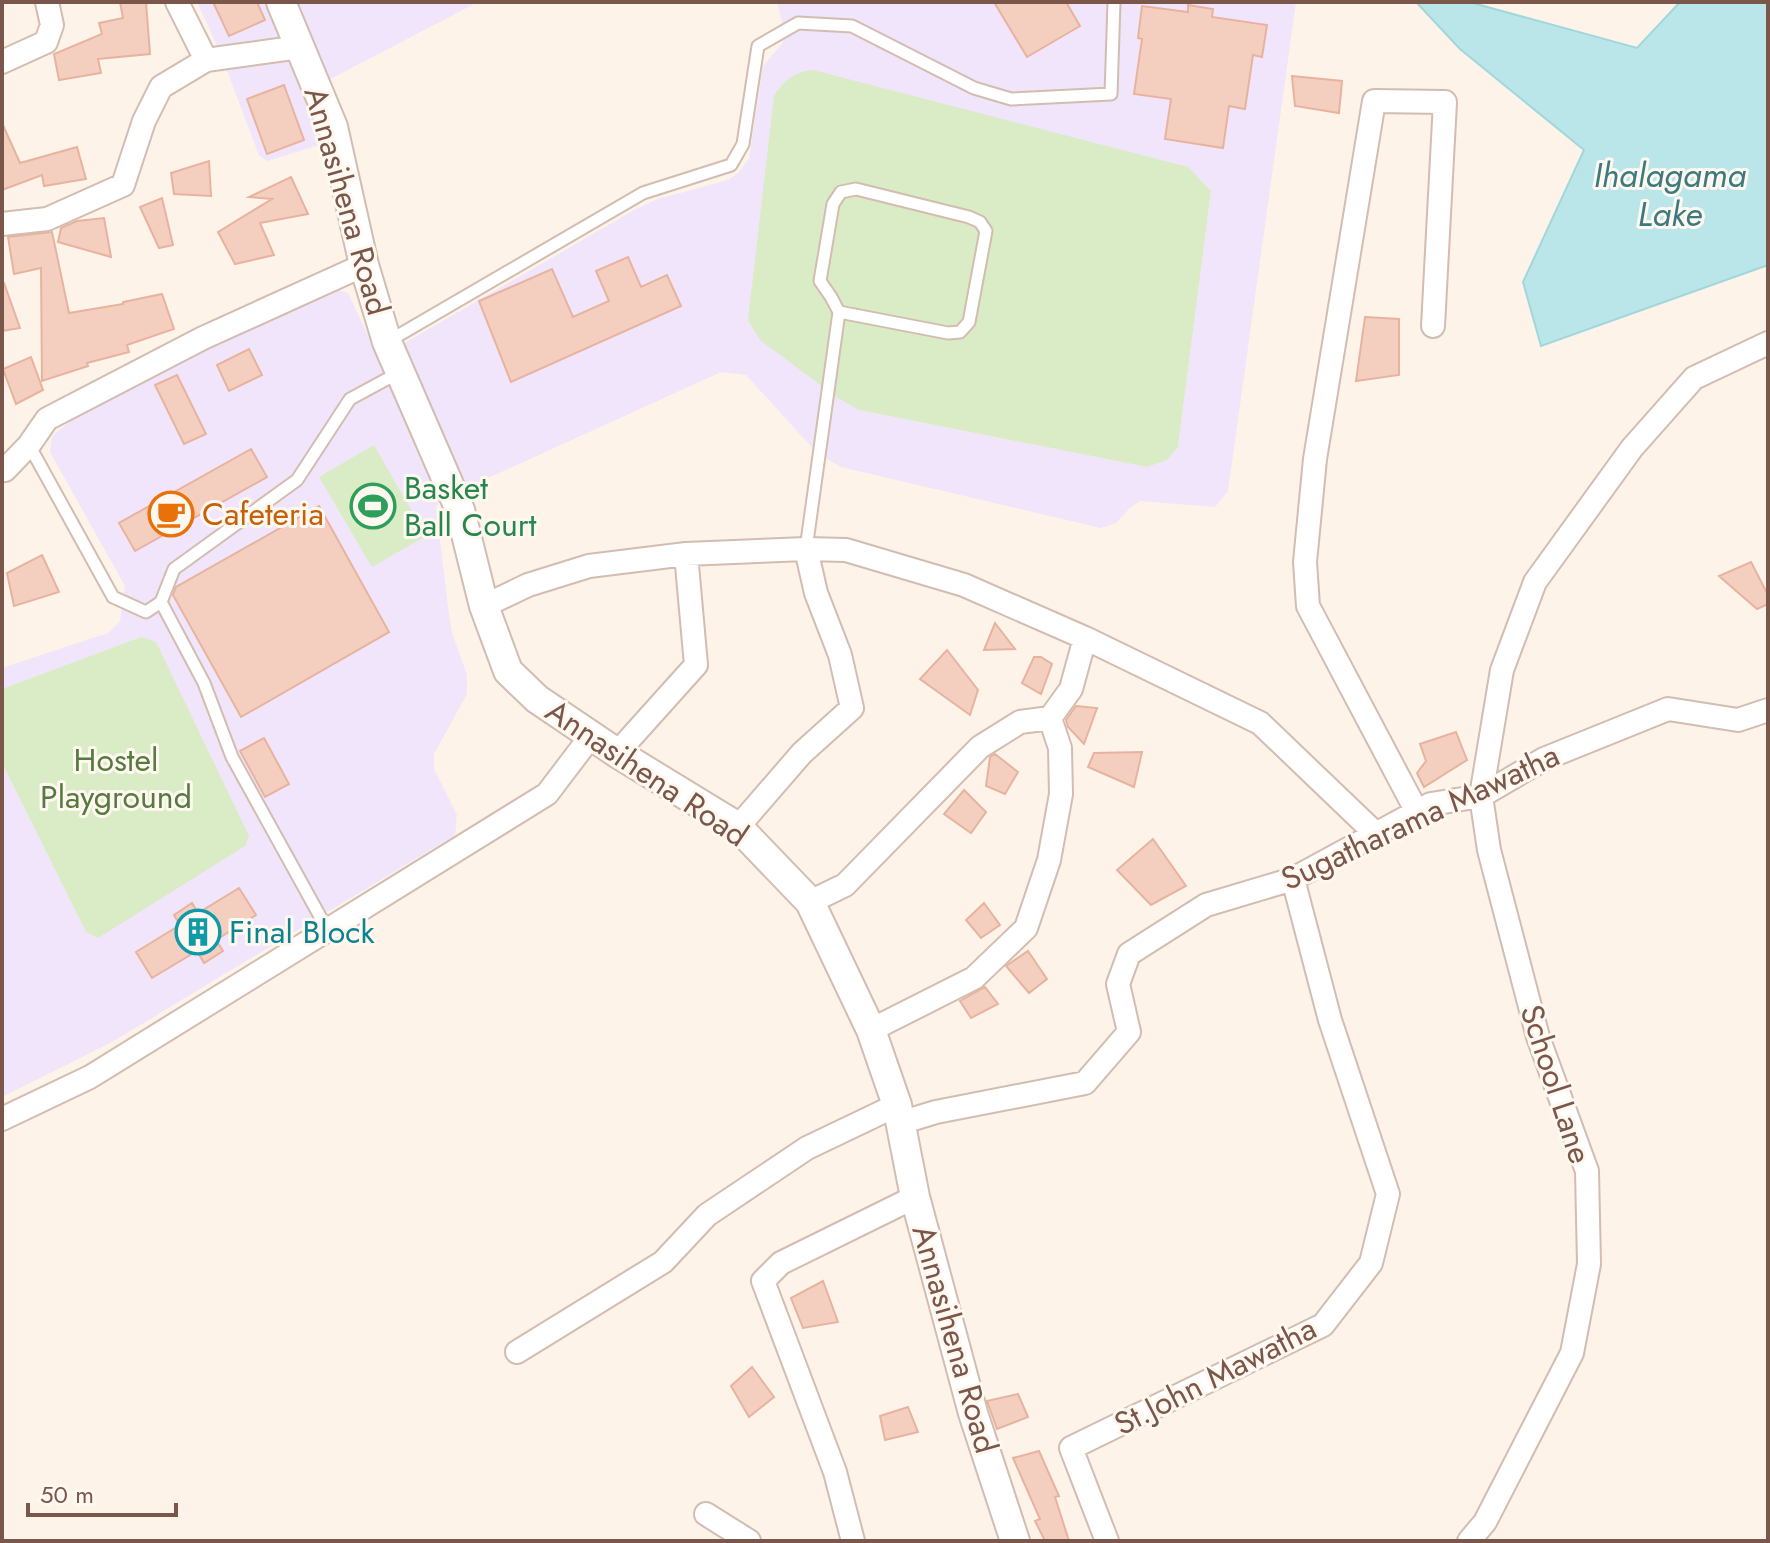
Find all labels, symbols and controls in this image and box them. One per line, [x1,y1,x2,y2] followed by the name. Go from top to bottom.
[292,82,402,320] street label: Annasihena Road
[1594,151,1747,239] water label: Ihalagama Lake
[404,465,537,548] place label: Basket Ball Court
[349,482,397,530] sports icon: Basket Ball Court
[147,490,195,538] cafe icon: Cafeteria
[202,491,324,537] place label: Cafeteria
[537,688,757,858] street label: Annasihena Road
[1273,732,1567,902] street label: Sugatharama Mawatha
[40,737,192,820] park label: Hostel Playground
[174,908,222,956] building icon: Final Block
[229,909,375,955] place label: Final Block
[1509,999,1603,1169] street label: School Lane
[900,1220,1010,1458] street label: Annasihena Road
[1106,1305,1324,1447] street label: St.John Mawatha
[28,1467,176,1517] scale bar
[40,1477,94,1512] text: 50 m

